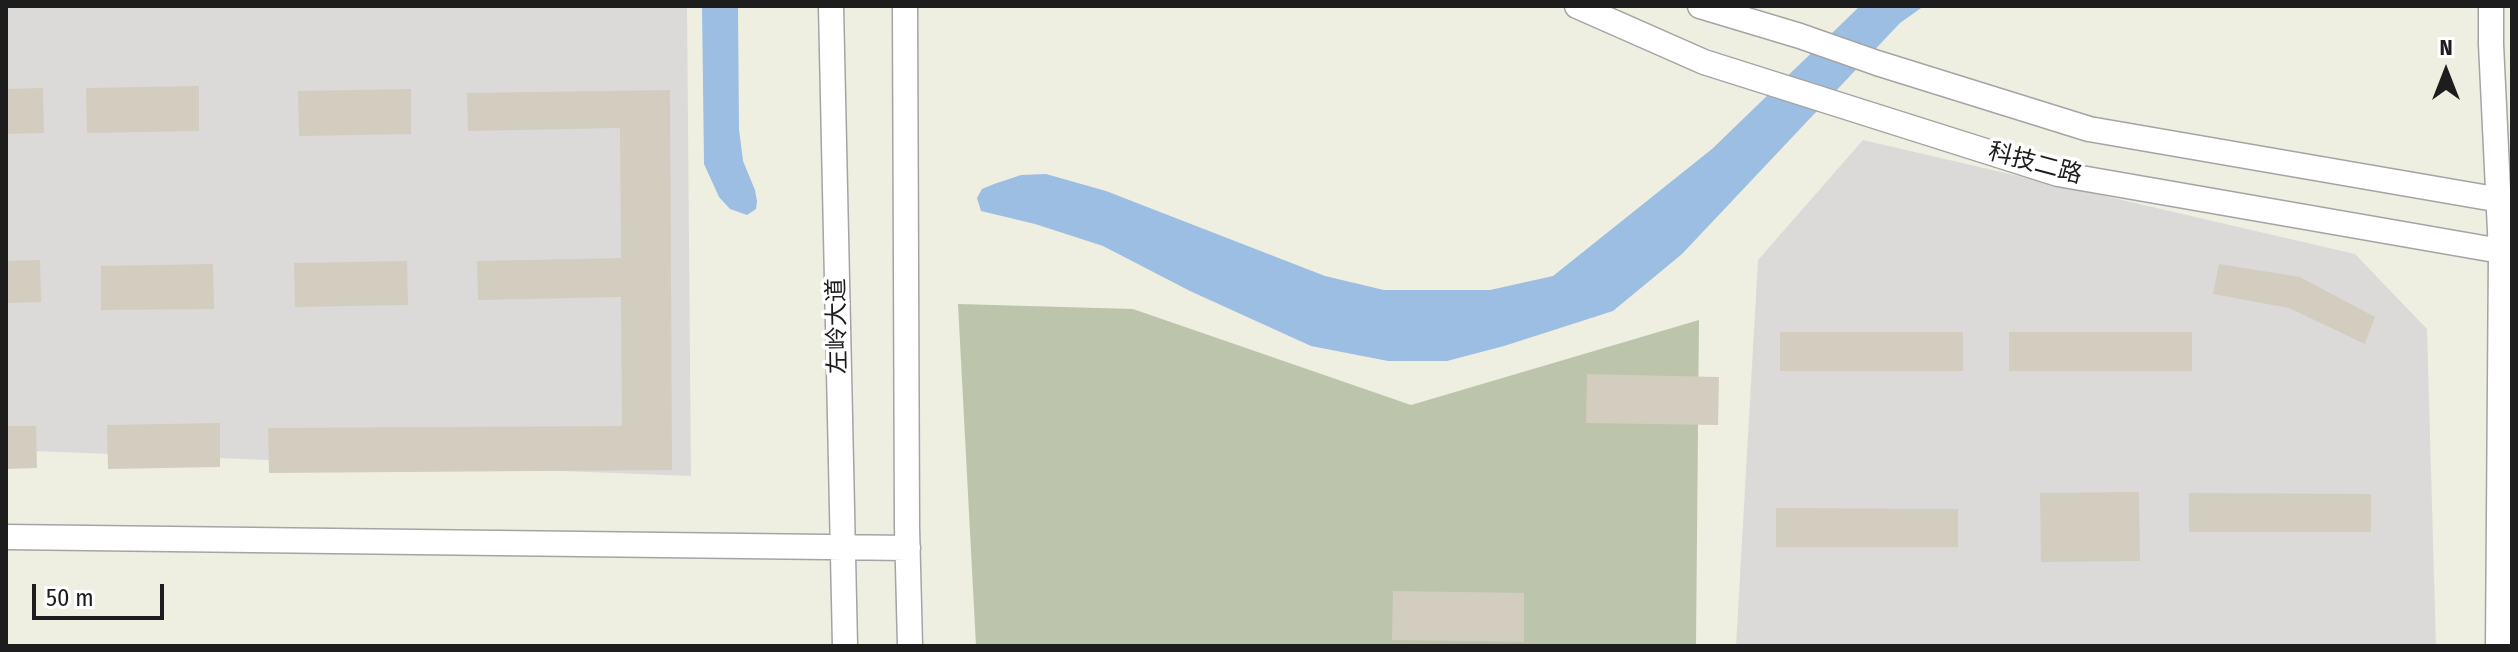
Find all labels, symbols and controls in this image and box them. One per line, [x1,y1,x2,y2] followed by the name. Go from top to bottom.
[2406,32,2486,112] north arrow
[2439,34,2453,61] text: N
[1985,138,2085,190] street label: 科技二路
[823,278,853,374] street label: 左岭大道
[36,568,168,618] scale bar
[46,584,94,612] text: 50 m

